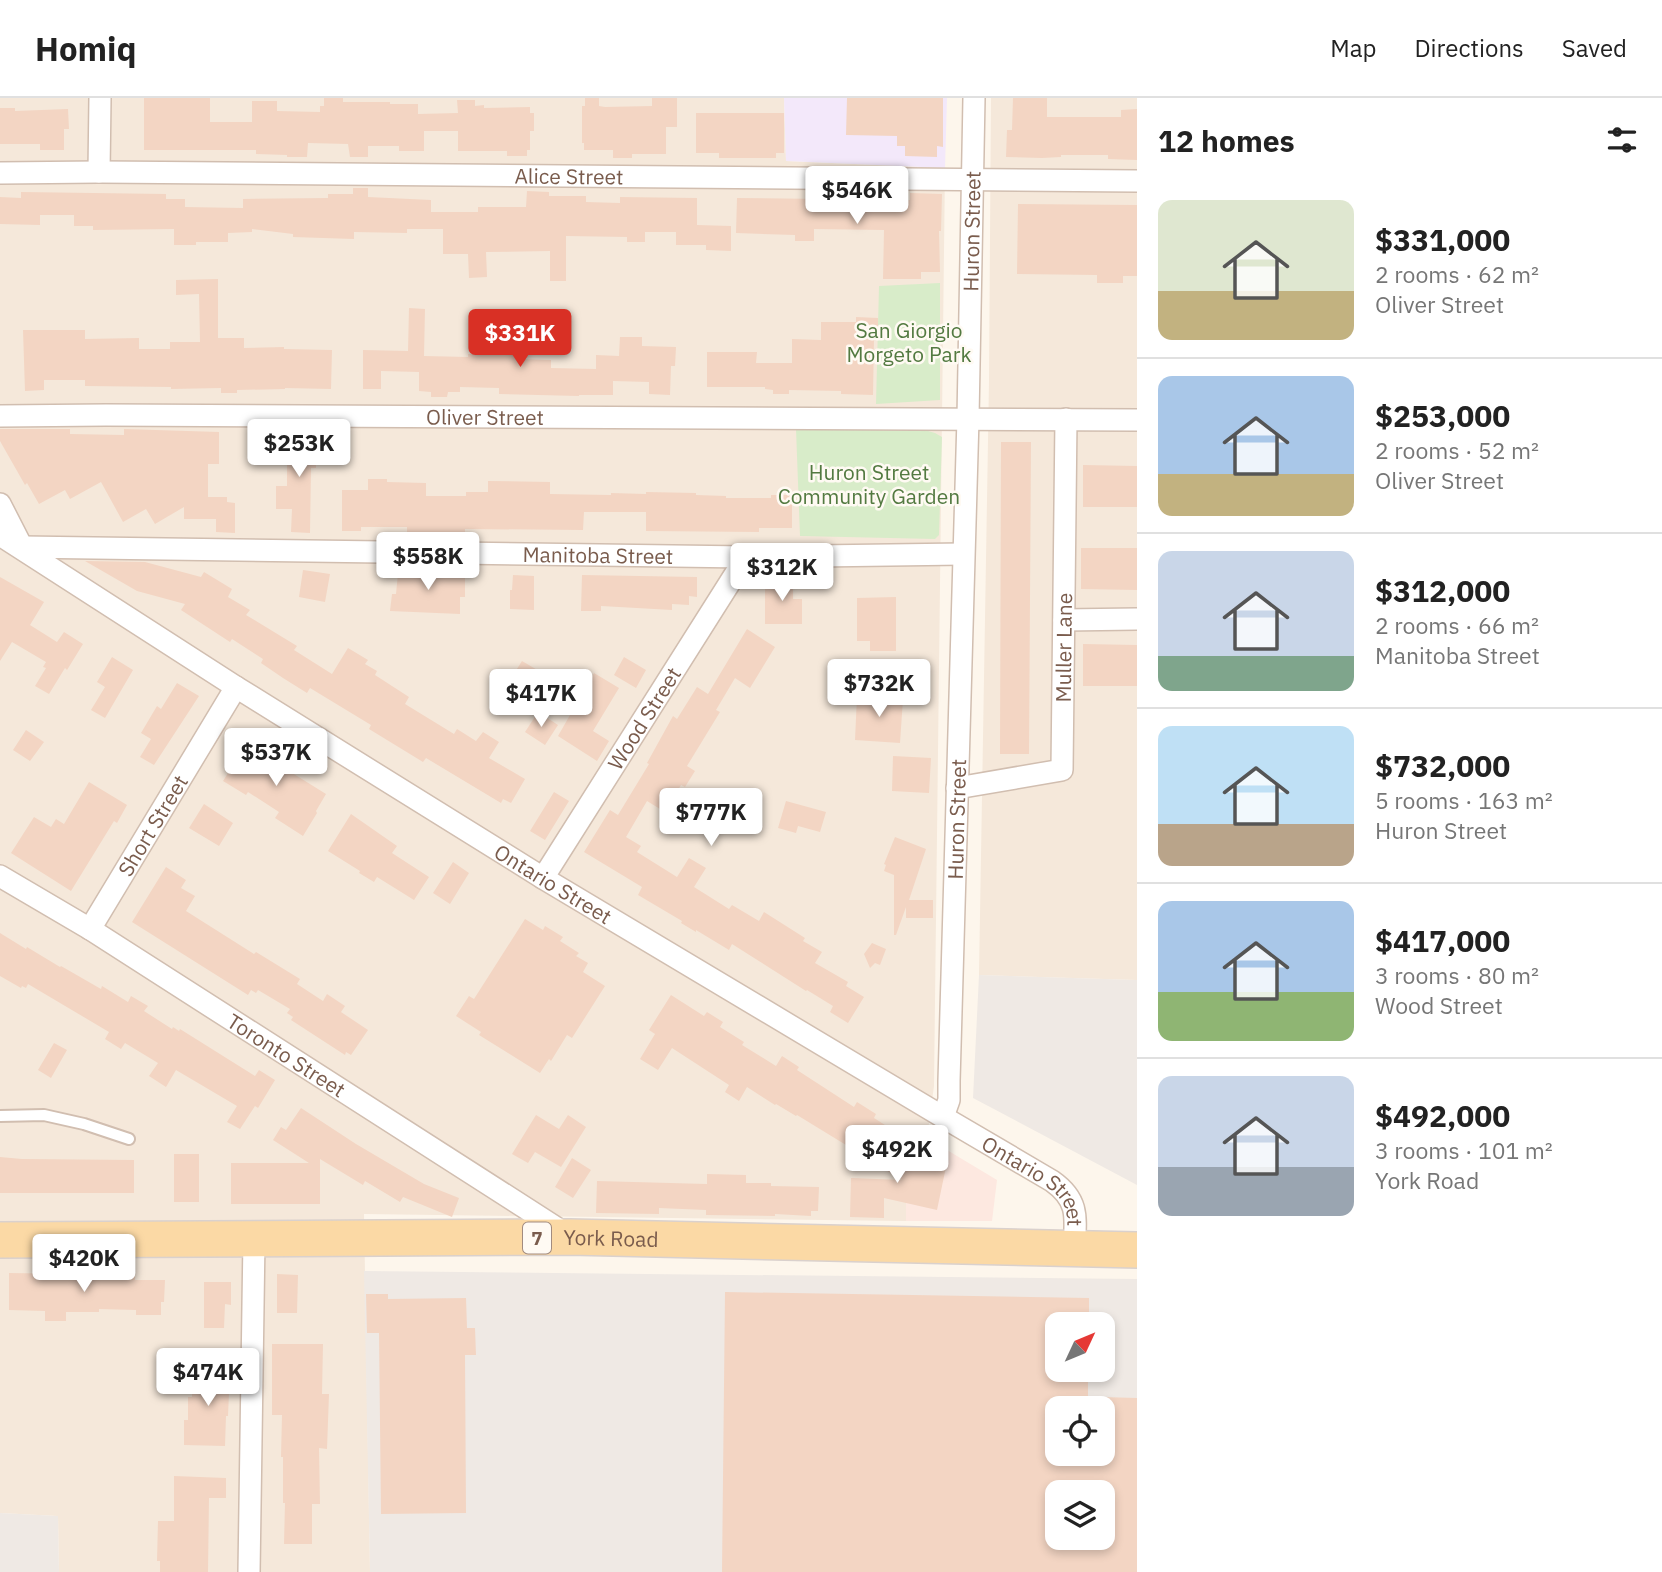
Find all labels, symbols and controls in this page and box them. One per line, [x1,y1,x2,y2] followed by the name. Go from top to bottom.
[35,27,137,70] text: Homiq
[1330,32,1376,64] text: Map
[1414,32,1524,64] text: Directions
[1562,32,1627,64] text: Saved
[1158,121,1295,160] text: 12 homes
[1603,121,1641,159] icon: filters
[514,162,624,191] street label: Alice Street
[808,166,906,226] pin: $546K
[956,171,987,292] street label: Huron Street
[821,174,893,204] text: $546K
[1375,220,1510,259] text: $331,000
[1214,228,1298,312] icon: home
[1375,259,1539,289] text: 2 rooms · 62 m²
[1375,289,1504,319] text: Oliver Street
[471,310,569,369] pin: $331K
[846,316,972,368] park label: San Giorgio Morgeto Park
[484,317,556,347] text: $331K
[1375,396,1510,435] text: $253,000
[426,403,544,431] street label: Oliver Street
[1214,404,1298,488] icon: home
[250,420,348,479] pin: $253K
[263,427,335,457] text: $253K
[1375,435,1539,465] text: 2 rooms · 52 m²
[778,458,960,510] park label: Huron Street Community Garden
[1375,465,1504,495] text: Oliver Street
[379,532,477,592] pin: $558K
[392,540,464,570] text: $558K
[522,540,673,570] street label: Manitoba Street
[733,544,831,603] pin: $312K
[746,551,818,581] text: $312K
[1375,571,1510,610] text: $312,000
[1214,579,1298,663] icon: home
[1049,593,1078,703] street label: Muller Lane
[1375,610,1539,640] text: 2 rooms · 66 m²
[1375,640,1540,670] text: Manitoba Street
[830,660,928,719] pin: $732K
[601,661,687,775] street label: Wood Street
[843,667,915,697] text: $732K
[492,670,590,729] pin: $417K
[505,677,577,707] text: $417K
[227,728,325,788] pin: $537K
[240,736,312,766] text: $537K
[1375,746,1510,785] text: $732,000
[1214,754,1298,838] icon: home
[941,758,972,880] street label: Huron Street
[111,769,194,881] street label: Short Street
[1375,785,1553,815] text: 5 rooms · 163 m²
[662,788,760,848] pin: $777K
[675,796,747,826] text: $777K
[1375,815,1507,845] text: Huron Street
[489,837,617,930] street label: Ontario Street
[1375,921,1510,960] text: $417,000
[1214,929,1298,1013] icon: home
[1375,960,1539,990] text: 3 rooms · 80 m²
[1375,990,1503,1020] text: Wood Street
[222,1007,351,1103] street label: Toronto Street
[1375,1096,1510,1135] text: $492,000
[1214,1104,1298,1188] icon: home
[848,1126,946,1185] pin: $492K
[977,1129,1089,1227] street label: Ontario Street
[861,1133,933,1163] text: $492K
[1375,1135,1553,1165] text: 3 rooms · 101 m²
[1375,1165,1479,1195] text: York Road
[523,1222,551,1254] road number: 7
[563,1223,659,1253] street label: York Road
[35,1234,133,1294] pin: $420K
[48,1242,120,1272] text: $420K
[1045,1312,1115,1382] north arrow
[1045,1312,1115,1550] map controls
[159,1348,257,1408] pin: $474K
[172,1356,244,1386] text: $474K
[1045,1396,1115,1466] button: locate
[1045,1480,1115,1550] button: layers

